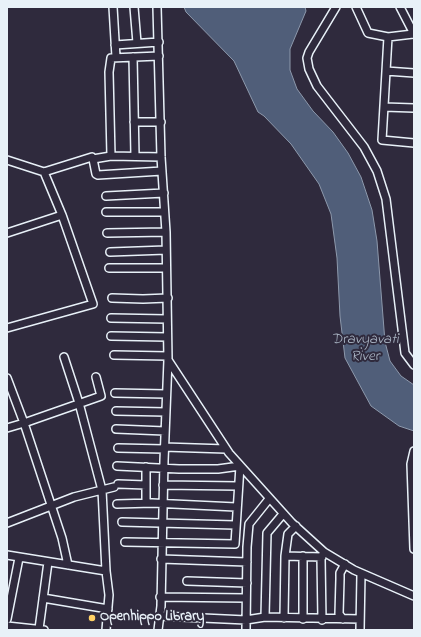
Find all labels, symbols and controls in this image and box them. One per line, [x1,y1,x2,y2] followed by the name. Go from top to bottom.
[331,332,399,367] water label: Dravyavati River
[100,610,204,626] place label: Openhippo Library
[87,613,97,623] marker: Openhippo Library

